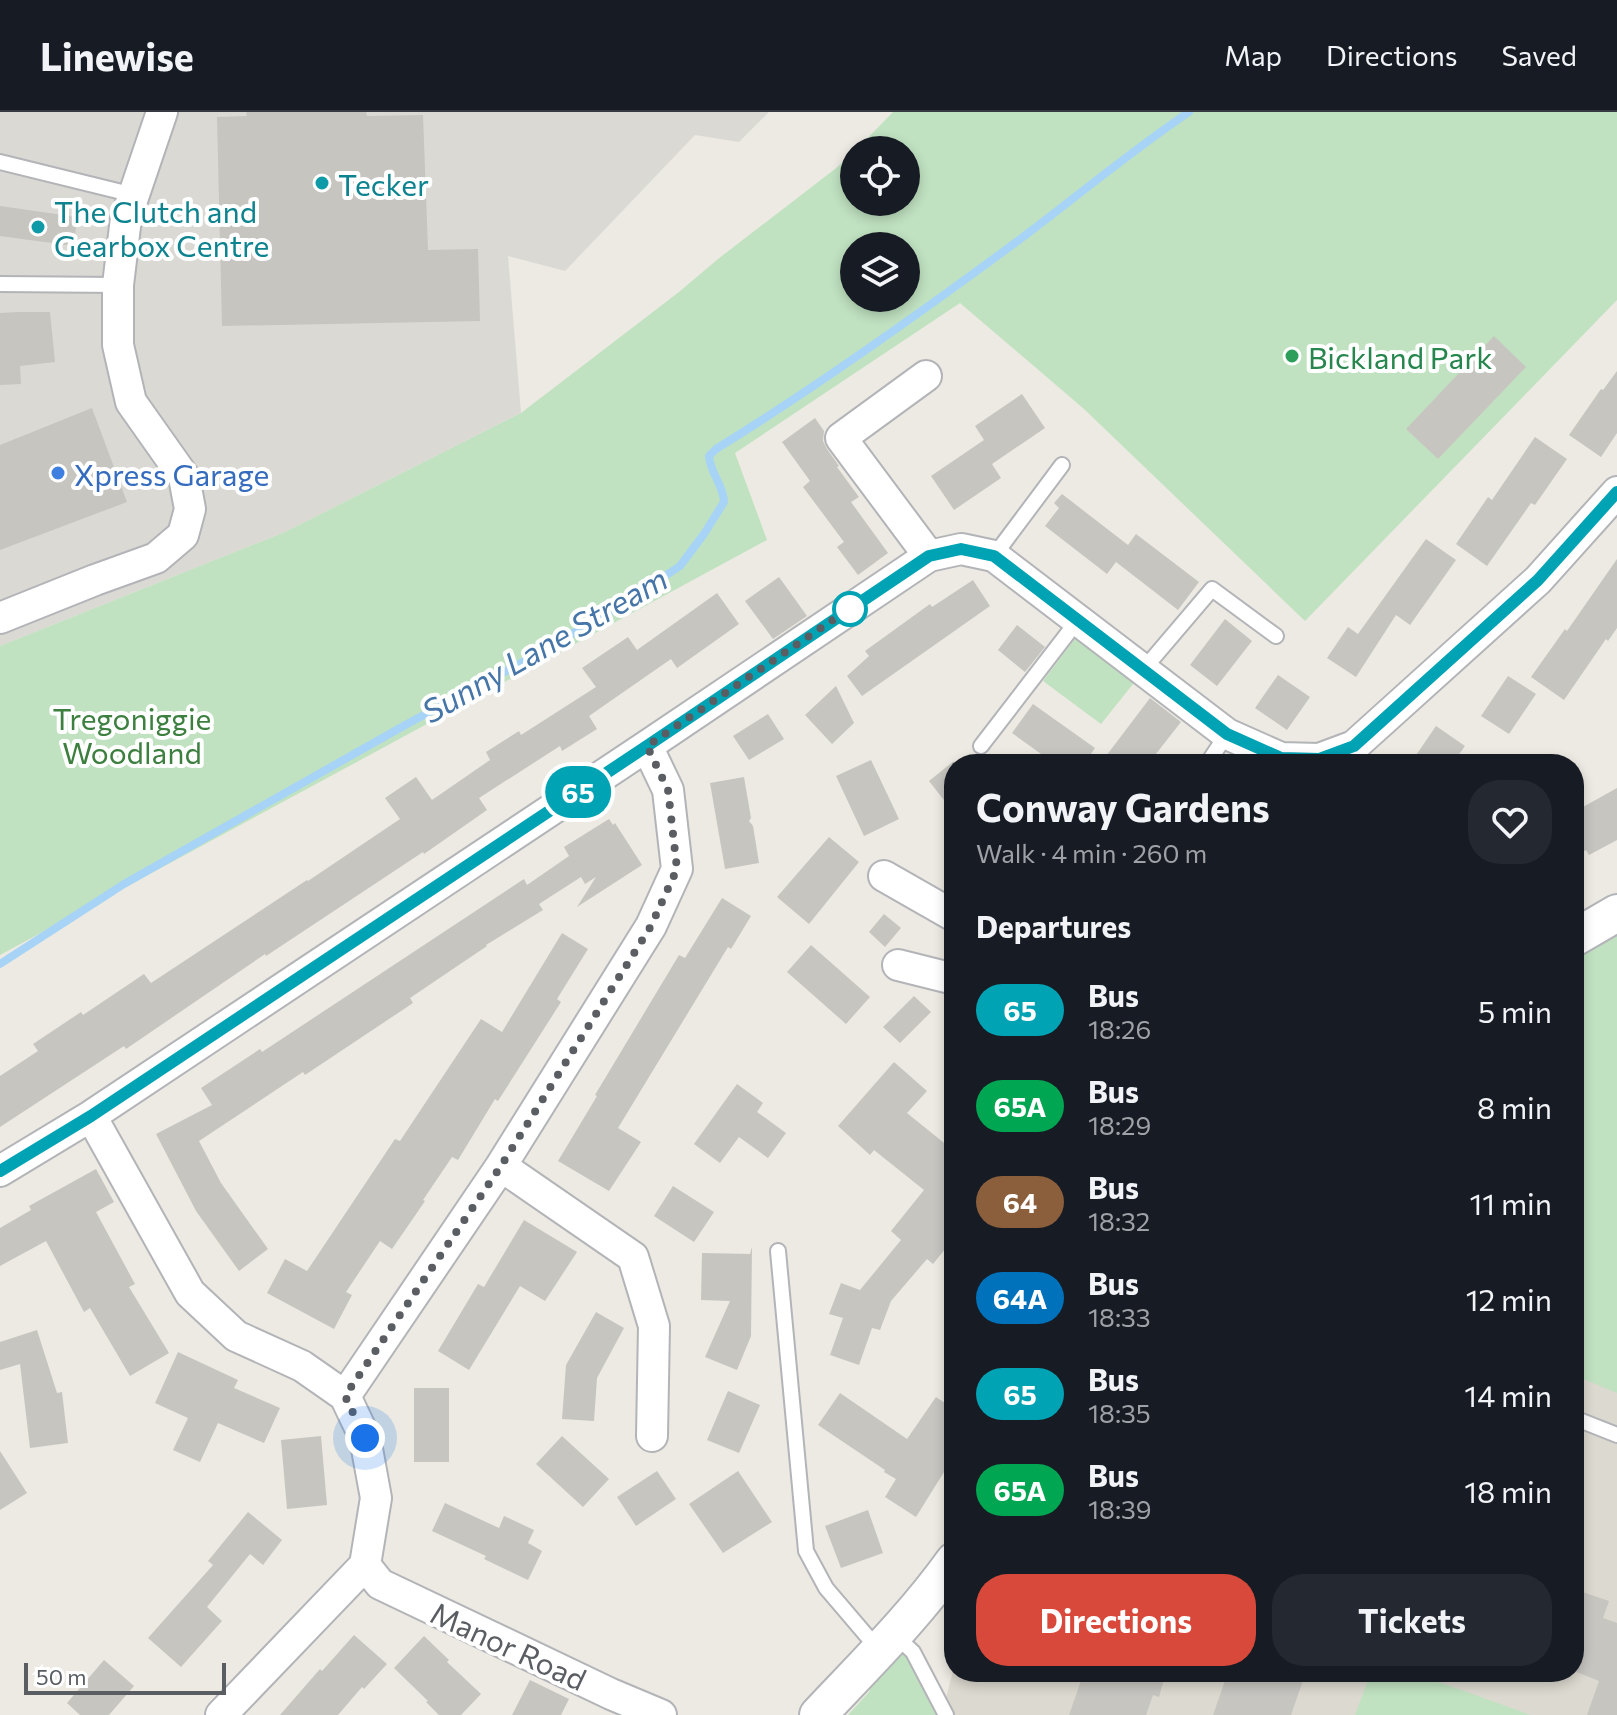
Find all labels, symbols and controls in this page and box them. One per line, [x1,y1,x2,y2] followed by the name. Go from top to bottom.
[40,32,194,79] text: Linewise
[1224,38,1282,72] text: Map
[1326,38,1457,72] text: Directions
[1501,38,1577,72] text: Saved
[840,136,920,312] map controls
[840,136,920,216] button: locate
[338,165,429,202] place label: Tecker
[313,174,331,192] marker: Tecker
[54,192,269,263] place label: The Clutch and Gearbox Centre
[29,218,47,236] marker: The Clutch and Gearbox Centre
[840,232,920,312] button: layers
[1308,338,1493,375] place label: Bickland Park
[1283,347,1301,365] marker: Bickland Park
[74,455,269,492] place label: Xpress Garage
[49,464,67,482] marker: Xpress Garage
[414,557,674,731] water label: Sunny Lane Stream
[833,592,867,626] unlabelled marker
[53,699,211,770] park label: Tregoniggie Woodland
[542,766,614,818] line badge: 65
[561,775,595,809] text: 65
[1468,780,1552,864] button: heart
[976,783,1270,830] text: Conway Gardens
[976,837,1207,868] text: Walk · 4 min · 260 m
[976,907,1131,944] text: Departures
[1088,976,1139,1013] text: Bus
[1478,992,1552,1029] text: 5 min
[1003,993,1037,1027] text: 65
[1088,1013,1151,1044] text: 18:26
[1088,1072,1139,1109] text: Bus
[1477,1088,1552,1125] text: 8 min
[994,1089,1046,1123] text: 65A
[1088,1109,1151,1140] text: 18:29
[1088,1168,1139,1205] text: Bus
[1470,1184,1552,1221] text: 11 min
[1003,1185,1037,1219] text: 64
[1088,1205,1150,1236] text: 18:32
[1088,1264,1139,1301] text: Bus
[1466,1280,1552,1317] text: 12 min
[993,1281,1047,1315] text: 64A
[1088,1301,1151,1332] text: 18:33
[1088,1360,1139,1397] text: Bus
[1464,1376,1552,1413] text: 14 min
[1003,1377,1037,1411] text: 65
[1088,1397,1151,1428] text: 18:35
[345,1418,385,1458] your location
[1088,1456,1139,1493] text: Bus
[1464,1472,1552,1509] text: 18 min
[994,1473,1046,1507] text: 65A
[1088,1493,1152,1524] text: 18:39
[976,1574,1256,1666] button: Directions
[1272,1574,1552,1666] button: Tickets
[425,1593,593,1697] street label: Manor Road
[24,1659,226,1695] scale bar
[36,1663,86,1690] text: 50 m

